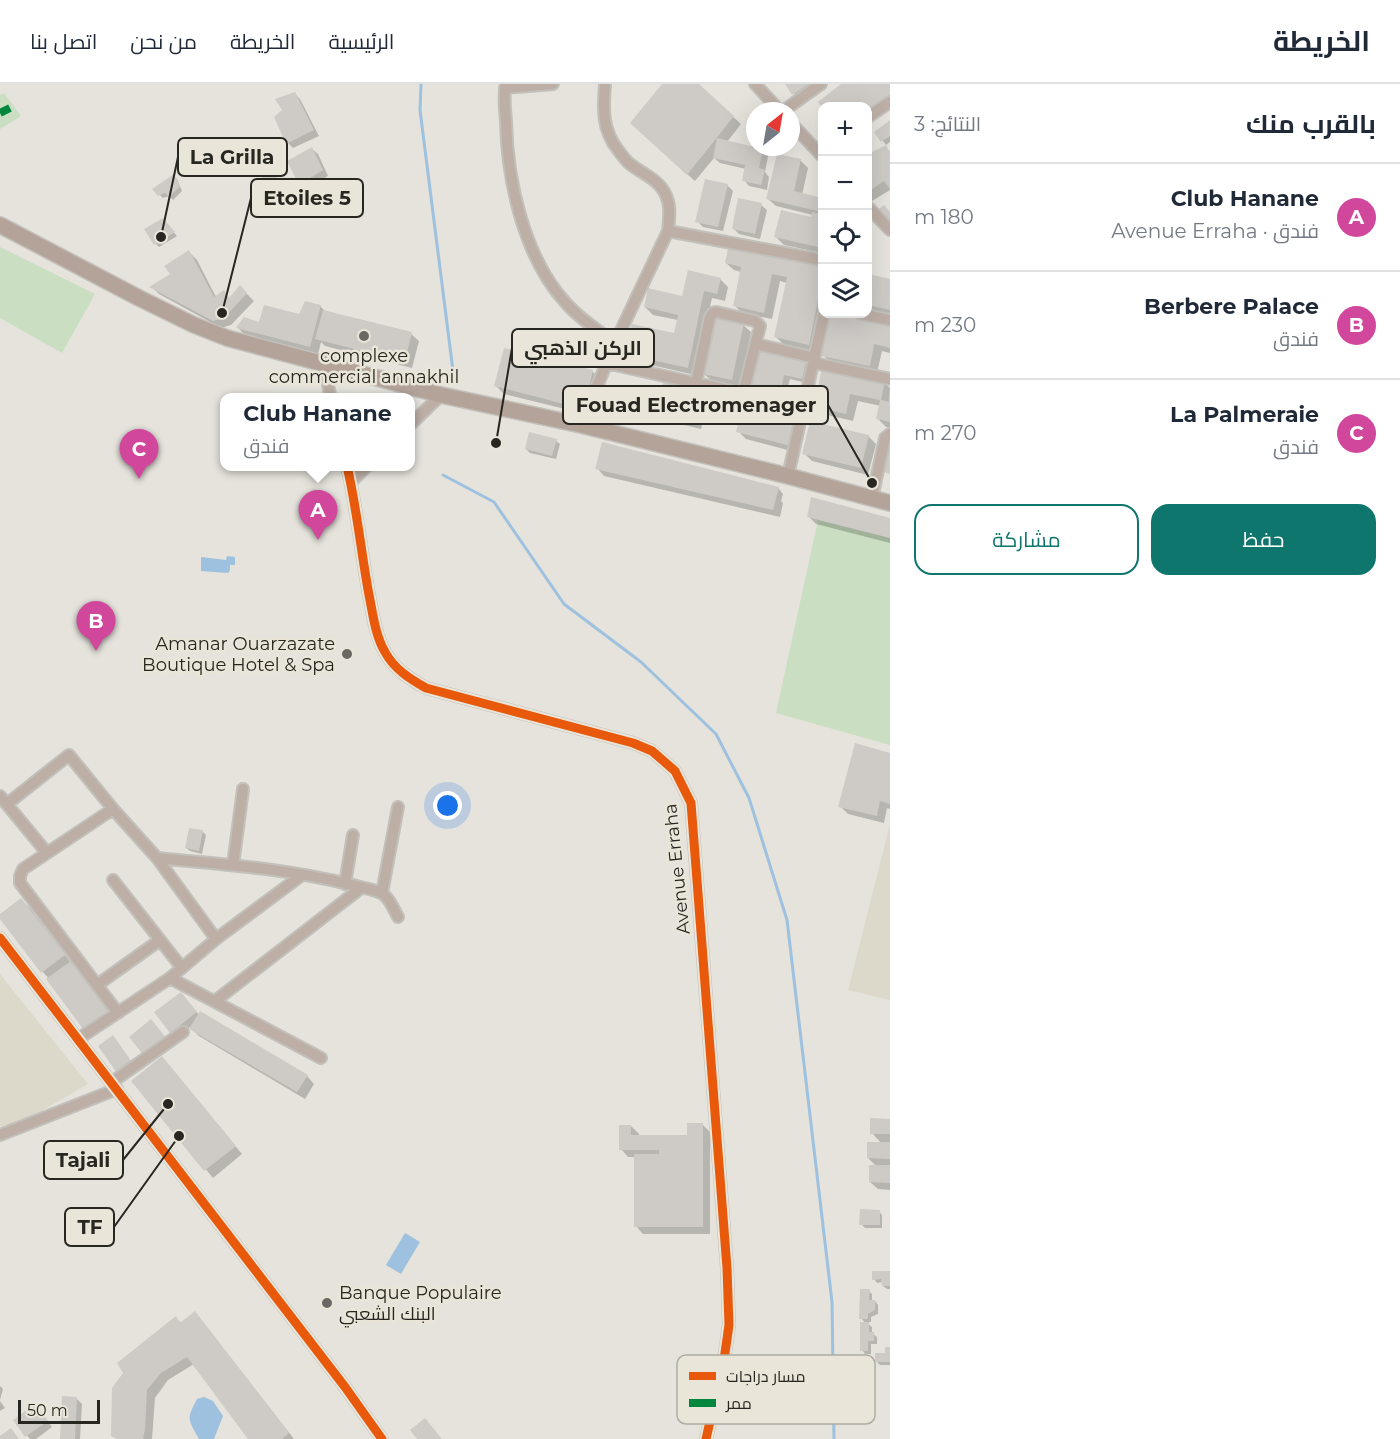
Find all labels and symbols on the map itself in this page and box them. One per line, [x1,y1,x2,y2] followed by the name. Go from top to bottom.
[746,102,800,156] north arrow
[178,138,287,176] callout: La Grilla
[190,145,274,169] text: La Grilla
[251,179,363,217] callout: Etoiles 5
[263,186,351,210] text: Etoiles 5
[357,329,371,343] marker: complexe commercial annakhil
[512,329,654,367] callout: الركن الذهبي
[524,336,642,365] text: الركن الذهبي
[269,345,459,388] place label: complexe commercial annakhil
[563,386,828,424] callout: Fouad Electromenager
[576,393,817,417] text: Fouad Electromenager
[120,430,158,479] pin: C
[298,490,338,540] pin: A
[76,602,116,651] pin: B
[142,633,335,676] place label: Amanar Ouarzazate Boutique Hotel & Spa
[340,647,354,661] marker: Amanar Ouarzazate Boutique Hotel & Spa
[433,791,462,820] your location
[659,802,695,936] street label: Avenue Erraha
[44,1141,123,1179] callout: Tajali
[56,1148,110,1172] text: Tajali
[65,1208,114,1246] callout: TF
[77,1215,103,1239] text: TF
[339,1282,502,1328] place label: Banque Populaire البنك الشعبي
[320,1296,334,1310] marker: Banque Populaire البنك الشعبي
[677,1355,875,1424] legend
[726,1367,806,1386] text: مسار دراجات
[725,1394,752,1413] text: ممر
[18,1397,100,1424] scale bar

